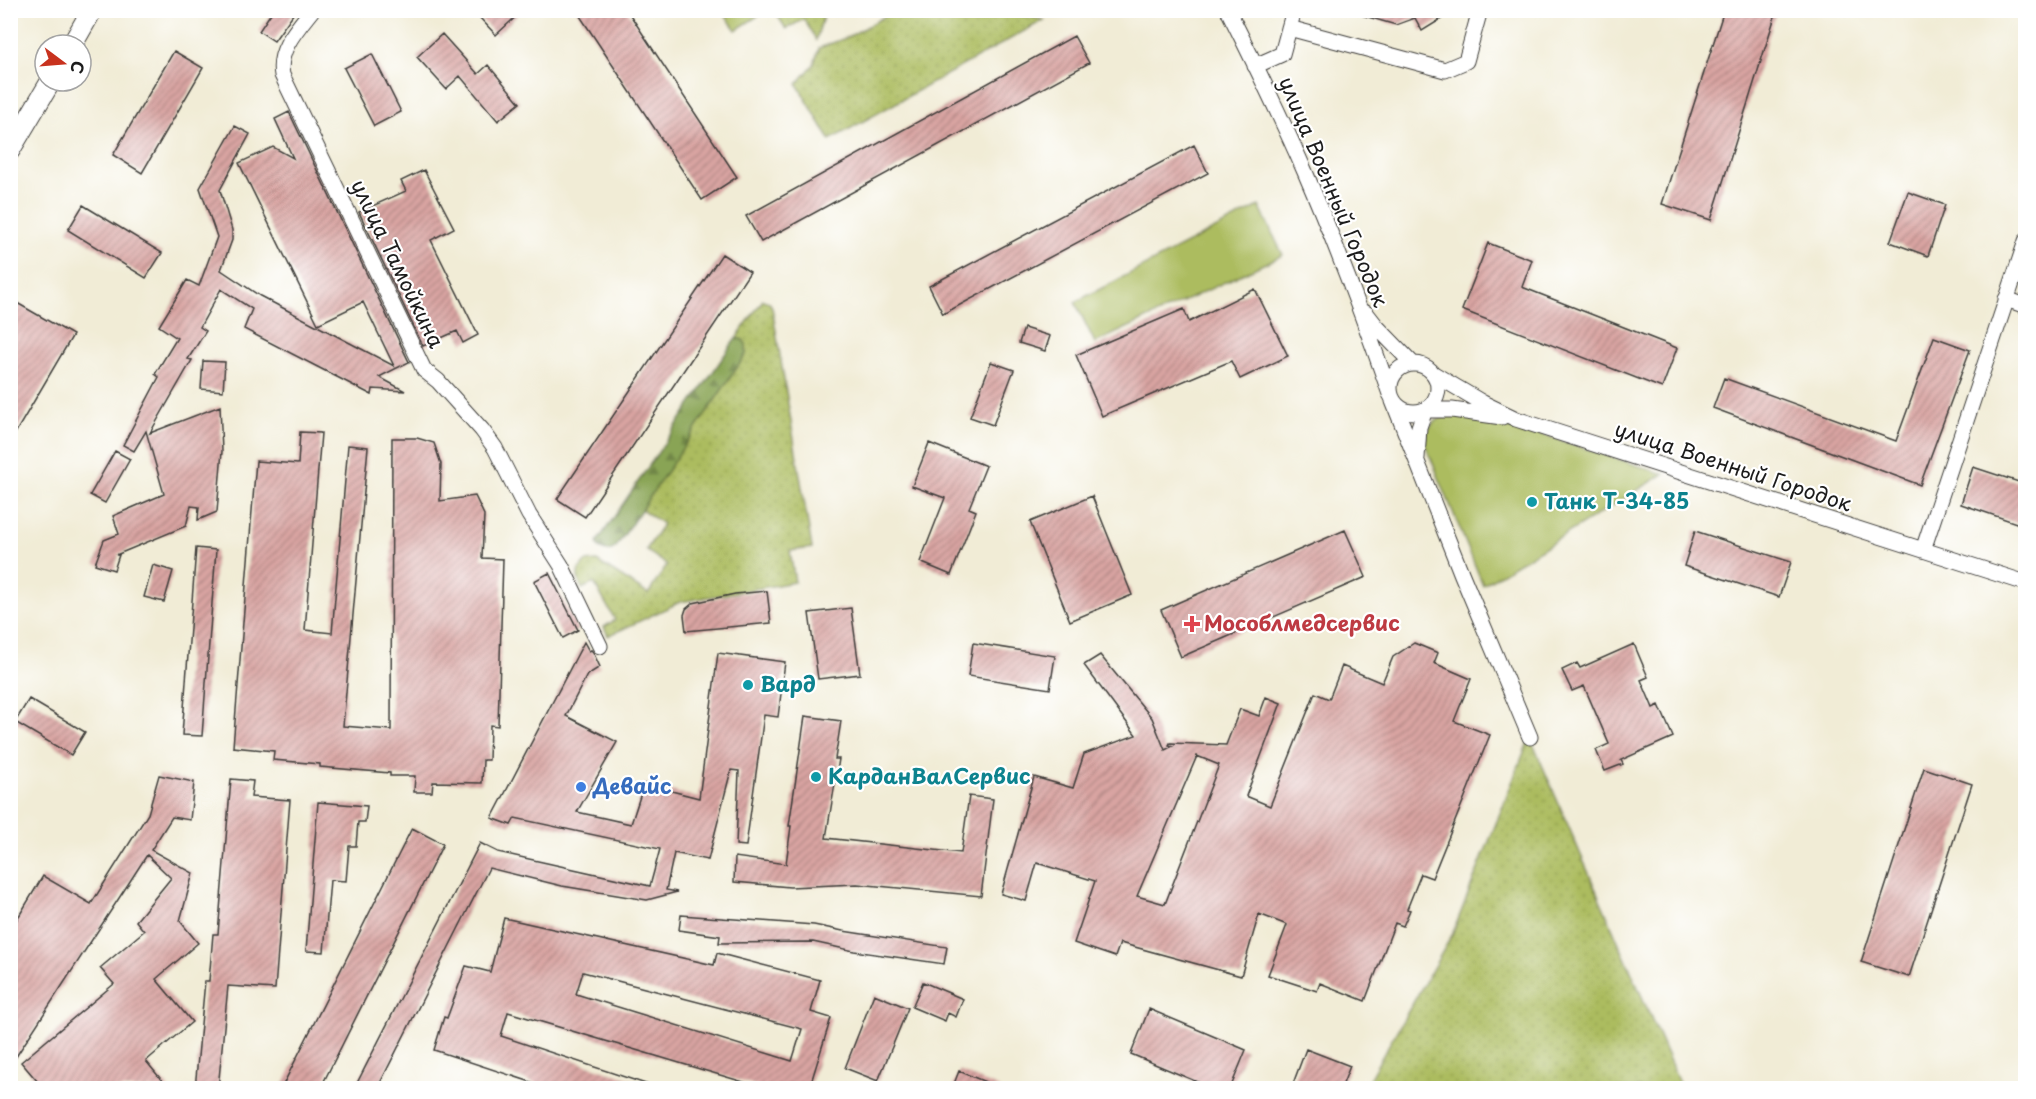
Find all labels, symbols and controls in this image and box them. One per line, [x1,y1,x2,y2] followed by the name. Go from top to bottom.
[33,33,93,93] north arrow
[65,58,92,77] text: С
[1272,71,1398,312] street label: улица Военный Городок
[344,173,454,354] street label: улица Тамойкина
[1611,412,1857,519] street label: улица Военный Городок
[1544,484,1689,516] place label: Танк Т-34-85
[1525,495,1539,509] marker: Танк Т-34-85
[1204,606,1400,638] place label: Мособлмедсервис
[1185,617,1199,631] marker: Мособлмедсервис
[760,667,816,699] place label: Вард
[741,678,755,692] marker: Вард
[828,759,1031,791] place label: КарданВалСервис
[592,769,672,801] place label: Девайс
[809,770,823,784] marker: КарданВалСервис
[574,780,588,794] marker: Девайс

